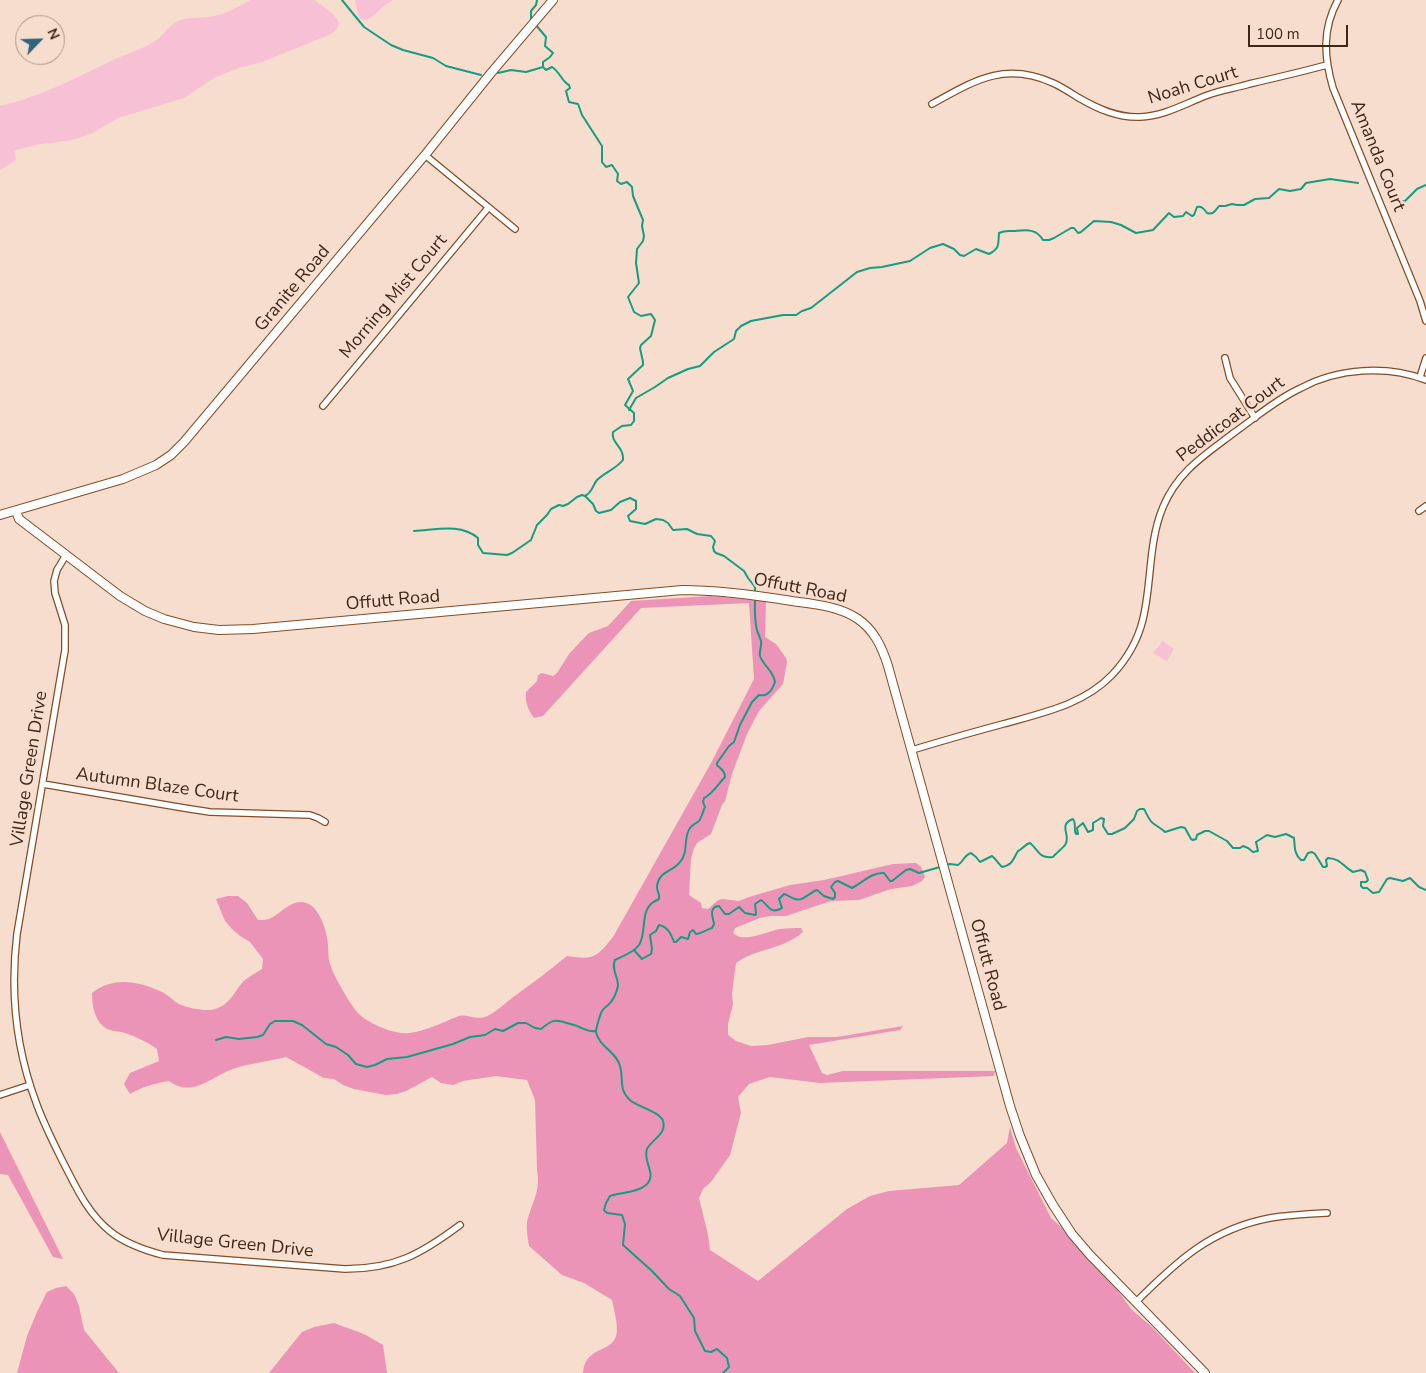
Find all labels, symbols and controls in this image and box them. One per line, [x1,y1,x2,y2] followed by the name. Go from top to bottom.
[15,15,65,65] north arrow
[1251,15,1351,47] scale bar
[1256,24,1300,44] text: 100 m
[42,25,64,43] text: N
[1146,62,1240,110] street label: Noah Court
[1345,97,1409,215] street label: Amanda Court
[336,230,452,364] street label: Morning Mist Court
[251,242,335,336] street label: Granite Road
[1173,373,1289,467] street label: Peddicoat Court
[752,569,848,609] street label: Offutt Road
[345,586,441,616] street label: Offutt Road
[7,689,53,849] street label: Village Green Drive
[74,764,240,808] street label: Autumn Blaze Court
[964,917,1010,1013] street label: Offutt Road
[155,1225,315,1263] street label: Village Green Drive

